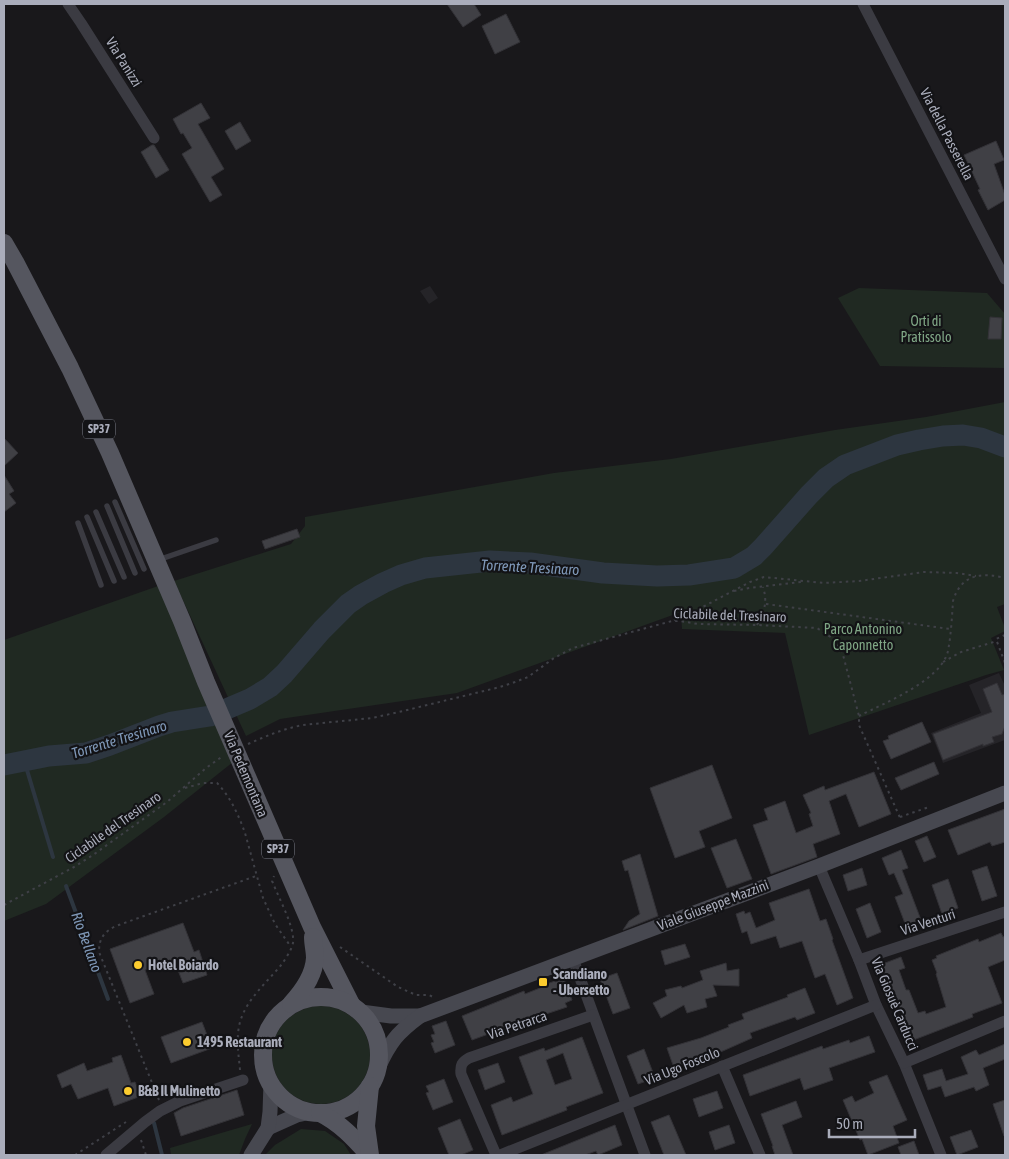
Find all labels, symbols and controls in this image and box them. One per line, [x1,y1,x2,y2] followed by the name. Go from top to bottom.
[103,34,145,90] street label: Via Panizzi
[917,85,977,183] street label: Via della Passerella
[900,313,952,345] park label: Orti di Pratissolo
[83,419,115,438] road number: SP37
[480,556,580,578] water label: Torrente Tresinaro
[673,605,787,625] street label: Ciclabile del Tresinaro
[824,621,902,653] park label: Parco Antonino Caponnetto
[69,716,169,762] water label: Torrente Tresinaro
[221,729,271,819] street label: Via Pedemontana
[62,788,164,866] street label: Ciclabile del Tresinaro
[262,840,294,859] road number: SP37
[655,876,771,934] street label: Viale Giuseppe Mazzini
[899,906,957,938] street label: Via Venturi
[68,909,106,975] water label: Rio Bellano
[868,955,922,1053] street label: Via Giosuè Carducci
[148,957,219,973] place label: Hotel Boiardo
[132,959,144,971] marker: Hotel Boiardo
[553,966,610,998] place label: Scandiano - Ubersetto
[537,976,549,988] marker: Scandiano - Ubersetto
[485,1007,549,1043] street label: Via Petrarca
[197,1034,282,1050] place label: 1495 Restaurant
[181,1036,193,1048] marker: 1495 Restaurant
[642,1044,722,1088] street label: Via Ugo Foscolo
[138,1083,221,1099] place label: B&B Il Mulinetto
[122,1085,134,1097] marker: B&B Il Mulinetto
[829,1106,915,1138] scale bar
[836,1115,863,1132] text: 50 m

